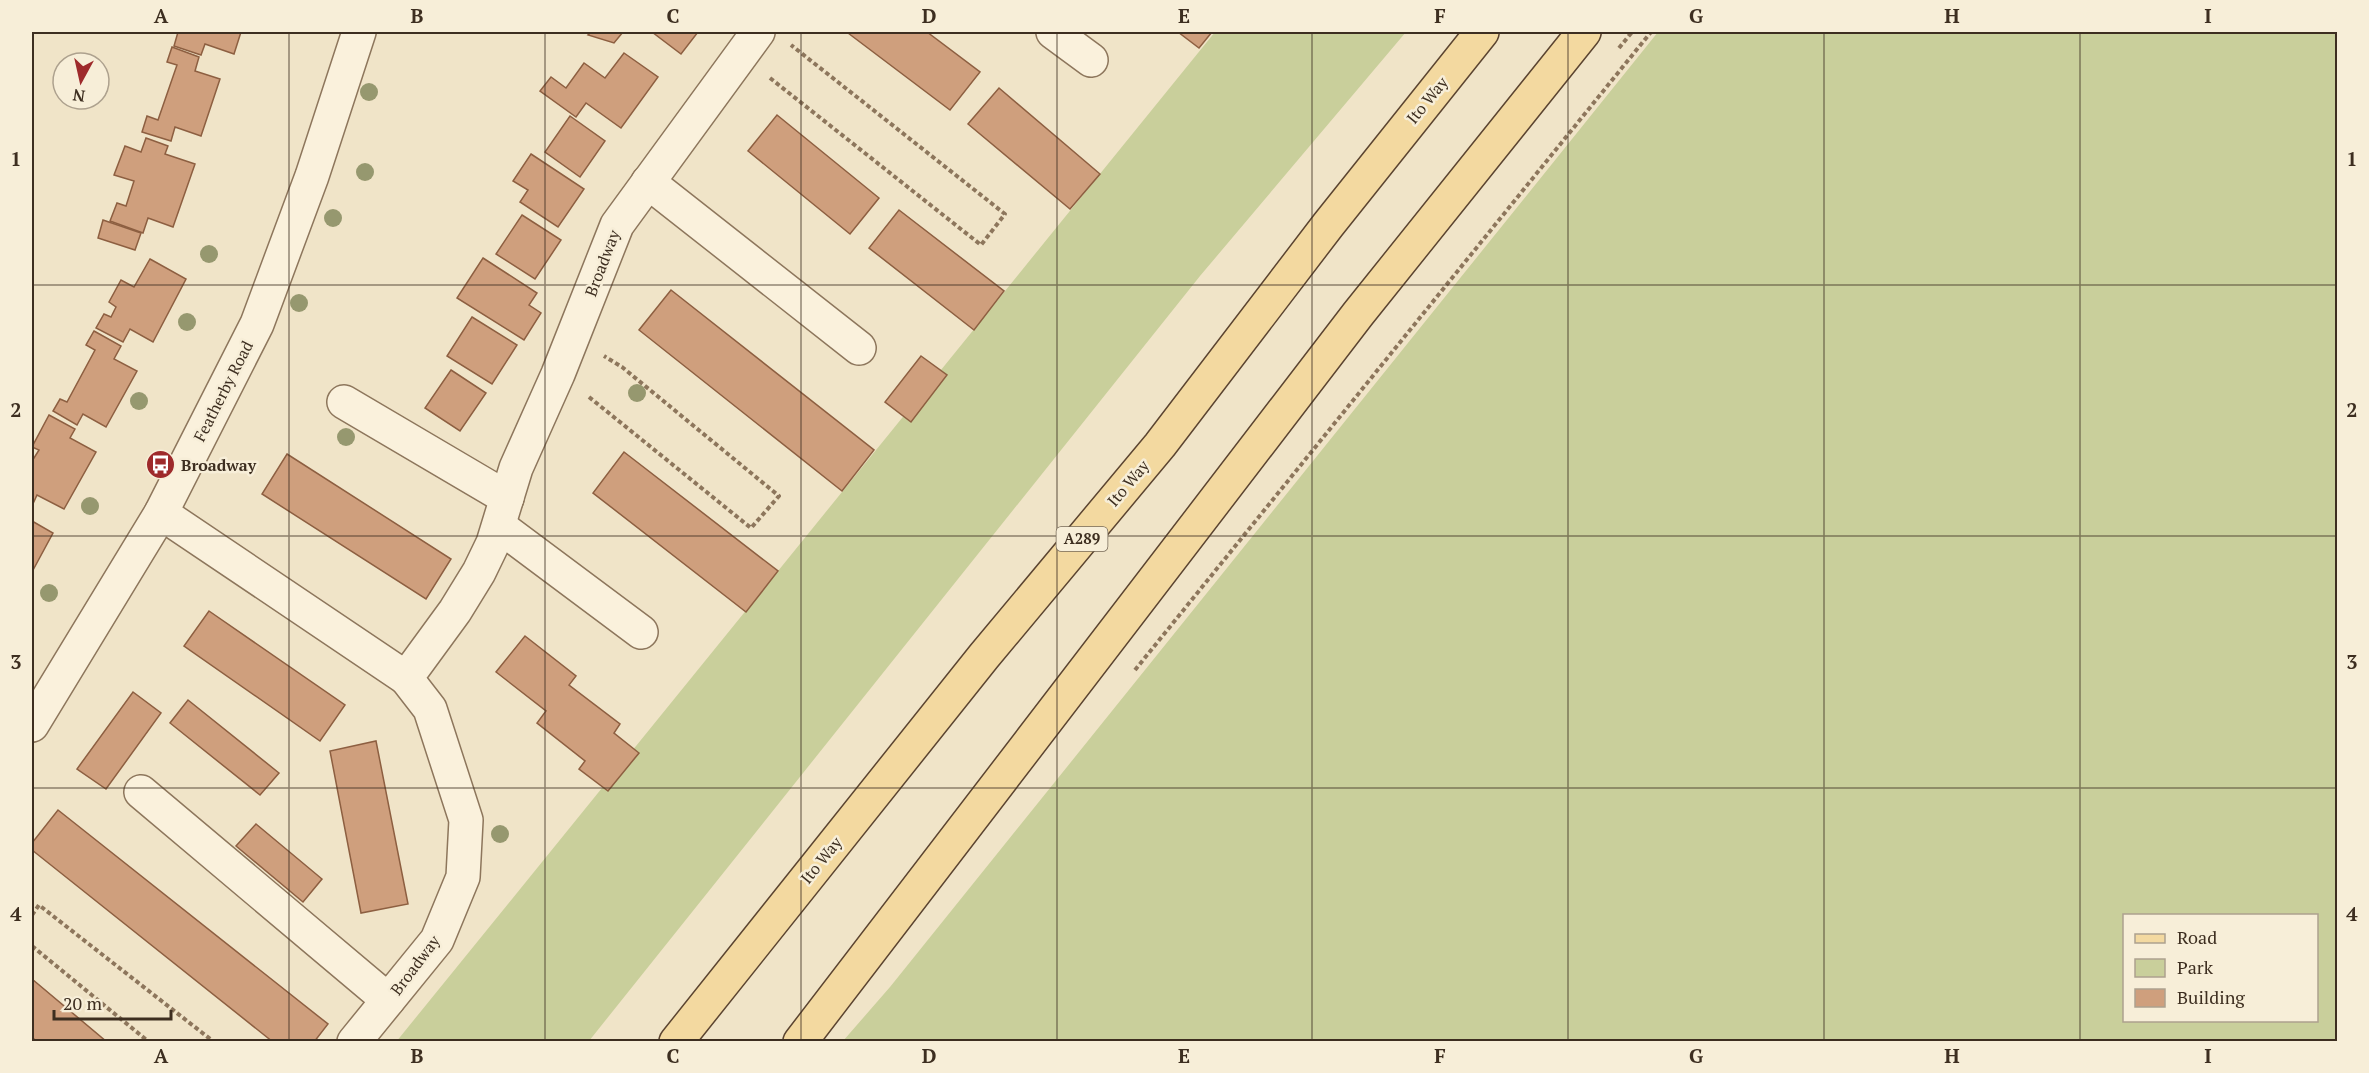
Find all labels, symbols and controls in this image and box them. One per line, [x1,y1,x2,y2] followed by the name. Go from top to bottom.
[154,2,169,29] text: A
[411,2,424,29] text: B
[666,2,680,29] text: C
[922,2,936,29] text: D
[1178,2,1190,29] text: E
[1434,2,1446,29] text: F
[1689,2,1703,29] text: G
[1944,2,1960,29] text: H
[2204,2,2212,29] text: I
[51,51,111,111] north arrow
[1401,71,1453,128] street label: Ito Way
[71,84,86,108] text: N
[10,145,22,172] text: 1
[2346,145,2358,172] text: 1
[579,226,625,299] street label: Broadway
[188,337,258,445] street label: Featherby Road
[10,396,22,423] text: 2
[2346,396,2358,423] text: 2
[144,449,176,481] bus stop icon: Broadway
[181,454,257,476] place label: Broadway
[1102,454,1154,511] street label: Ito Way
[1056,527,1108,551] road number: A289
[10,648,22,675] text: 3
[2346,648,2358,675] text: 3
[795,831,847,888] street label: Ito Way
[10,900,22,927] text: 4
[2346,900,2358,927] text: 4
[2123,914,2318,1022] legend
[2177,925,2217,949] text: Road
[385,930,445,999] street label: Broadway
[2177,955,2214,979] text: Park
[54,983,171,1021] scale bar
[2177,985,2245,1009] text: Building
[63,991,103,1015] text: 20 m
[154,1042,169,1069] text: A
[411,1042,424,1069] text: B
[666,1042,680,1069] text: C
[922,1042,936,1069] text: D
[1178,1042,1190,1069] text: E
[1434,1042,1446,1069] text: F
[1689,1042,1703,1069] text: G
[1944,1042,1960,1069] text: H
[2204,1042,2212,1069] text: I

